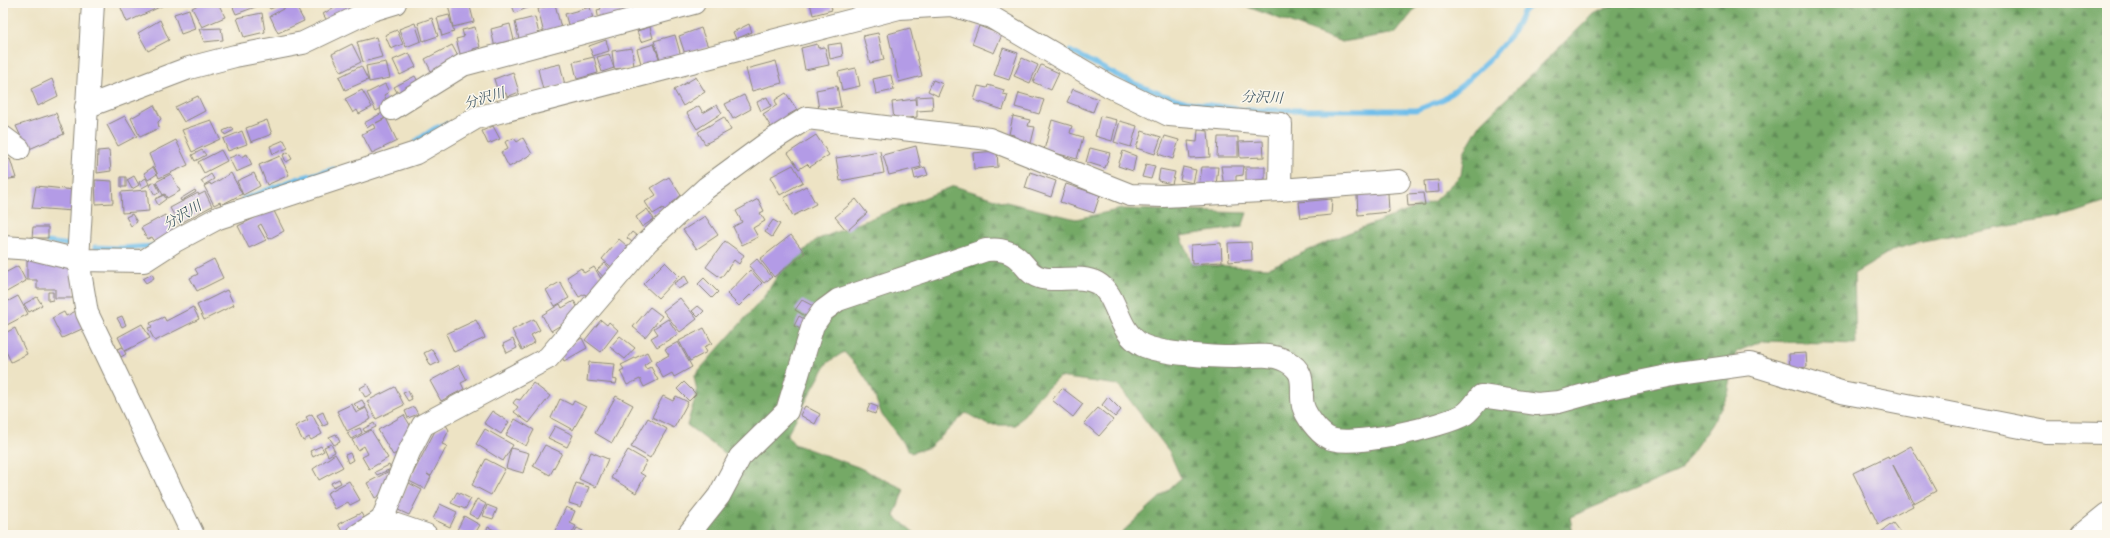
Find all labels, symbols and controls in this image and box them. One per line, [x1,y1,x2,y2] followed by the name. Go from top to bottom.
[462,84,509,113] water label: 分沢川
[1241,88,1285,107] water label: 分沢川
[160,196,206,234] water label: 分沢川

